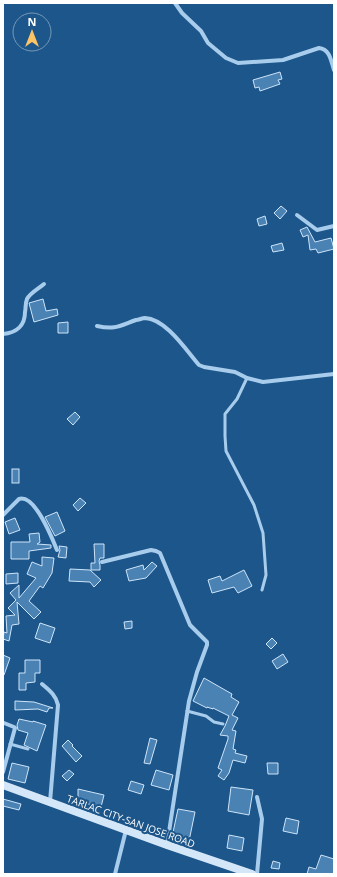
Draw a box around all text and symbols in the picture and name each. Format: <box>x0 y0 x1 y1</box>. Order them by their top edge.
north arrow <box>12 12 52 52</box>
text: N <box>28 14 36 29</box>
street label: TARLAC CITY-SAN JOSE ROAD <box>65 791 197 851</box>

